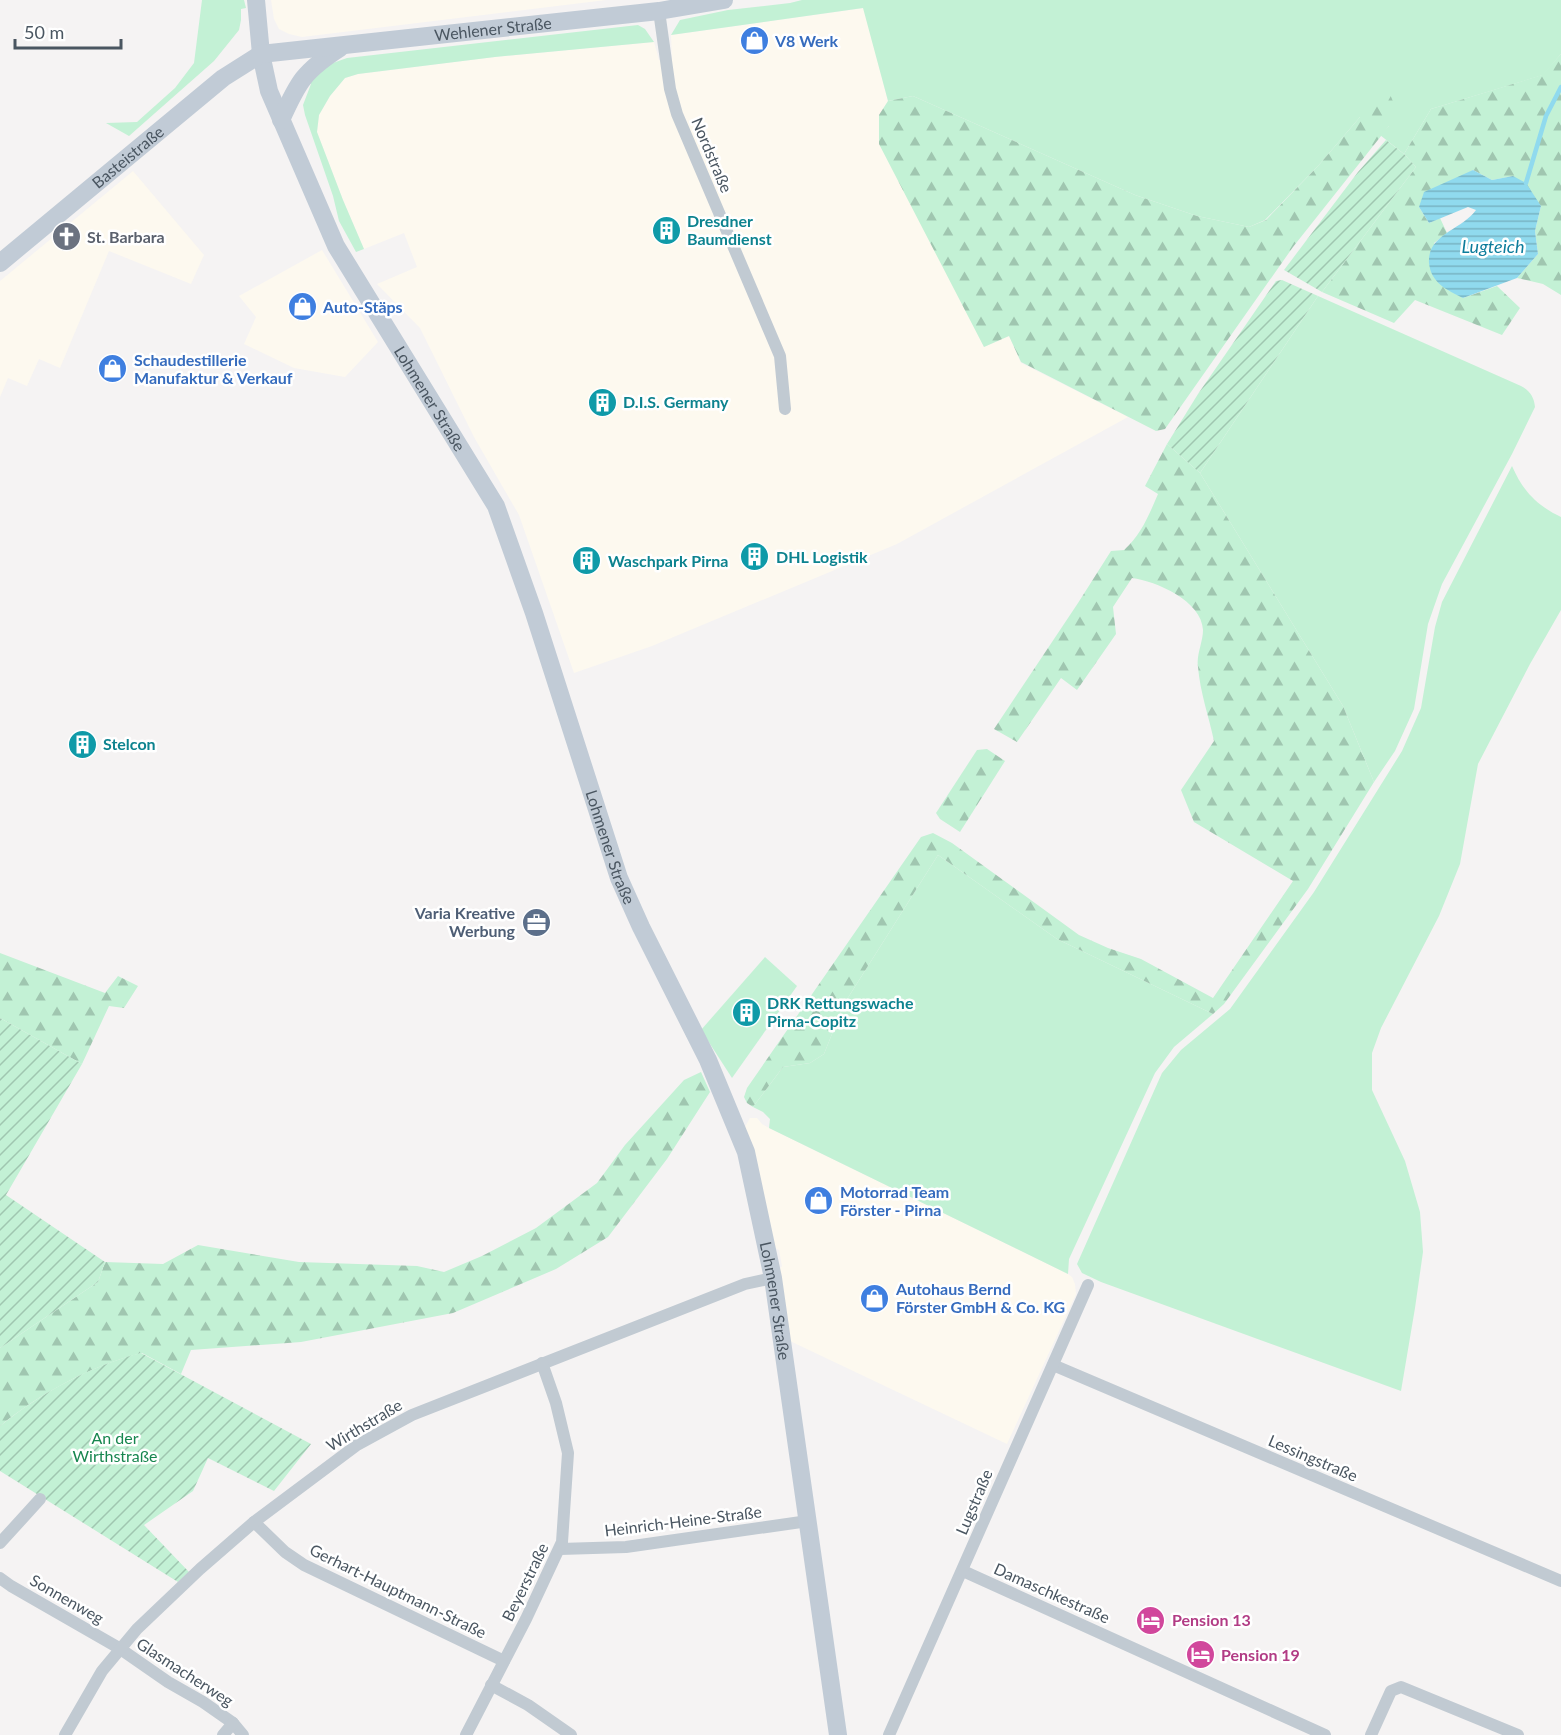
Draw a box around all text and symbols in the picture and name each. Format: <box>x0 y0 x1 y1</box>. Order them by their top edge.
scale bar <box>15 12 122 50</box>
street label: Wehlener Straße <box>433 13 552 44</box>
text: 50 m <box>24 21 64 43</box>
shop icon: V8 Werk <box>738 25 770 57</box>
place label: V8 Werk <box>774 31 839 50</box>
street label: Nordstraße <box>688 114 737 195</box>
street label: Basteistraße <box>88 121 167 192</box>
place label: Dresdner Baumdienst <box>687 211 772 248</box>
building icon: Dresdner Baumdienst <box>650 214 682 246</box>
church icon: St. Barbara <box>50 221 82 253</box>
place label: St. Barbara <box>87 227 165 246</box>
water label: Lugteich <box>1462 235 1525 257</box>
shop icon: Auto-Stäps <box>286 291 318 323</box>
place label: Auto-Stäps <box>322 297 403 316</box>
street label: Lohmener Straße <box>391 342 470 454</box>
place label: Schaudestillerie Manufaktur & Verkauf <box>134 350 293 387</box>
shop icon: Schaudestillerie Manufaktur & Verkauf <box>97 353 129 385</box>
building icon: D.I.S. Germany <box>586 386 618 418</box>
place label: D.I.S. Germany <box>623 392 729 411</box>
building icon: DHL Logistik <box>739 541 771 573</box>
building icon: Waschpark Pirna <box>571 545 603 577</box>
place label: DHL Logistik <box>776 547 868 566</box>
place label: Waschpark Pirna <box>608 551 728 570</box>
building icon: Stelcon <box>66 728 98 760</box>
place label: Stelcon <box>103 734 156 753</box>
street label: Lohmener Straße <box>582 787 640 907</box>
place label: Varia Kreative Werbung <box>414 903 516 940</box>
office icon: Varia Kreative Werbung <box>520 906 552 938</box>
place label: DRK Rettungswache Pirna-Copitz <box>767 993 914 1030</box>
building icon: DRK Rettungswache Pirna-Copitz <box>730 996 762 1028</box>
place label: Motorrad Team Förster - Pirna <box>840 1182 949 1219</box>
shop icon: Motorrad Team Förster - Pirna <box>803 1185 835 1217</box>
street label: Lohmener Straße <box>756 1240 795 1361</box>
place label: Autohaus Bernd Förster GmbH & Co. KG <box>895 1279 1065 1316</box>
shop icon: Autohaus Bernd Förster GmbH & Co. KG <box>859 1282 891 1314</box>
street label: Wirthstraße <box>322 1395 405 1455</box>
park label: An der Wirthstraße <box>73 1428 157 1465</box>
street label: Lessingstraße <box>1266 1430 1361 1485</box>
street label: Lugstraße <box>951 1466 996 1537</box>
street label: Heinrich-Heine-Straße <box>603 1501 763 1540</box>
street label: Gerhart-Hauptmann-Straße <box>307 1539 490 1642</box>
street label: Beyerstraße <box>497 1540 552 1624</box>
street label: Damaschkestraße <box>991 1559 1113 1627</box>
street label: Sonnenweg <box>27 1570 108 1627</box>
hotel icon: Pension 13 <box>1135 1604 1167 1636</box>
place label: Pension 13 <box>1172 1610 1251 1629</box>
street label: Glasmacherweg <box>133 1633 237 1710</box>
hotel icon: Pension 19 <box>1184 1639 1216 1671</box>
place label: Pension 19 <box>1221 1645 1300 1664</box>

